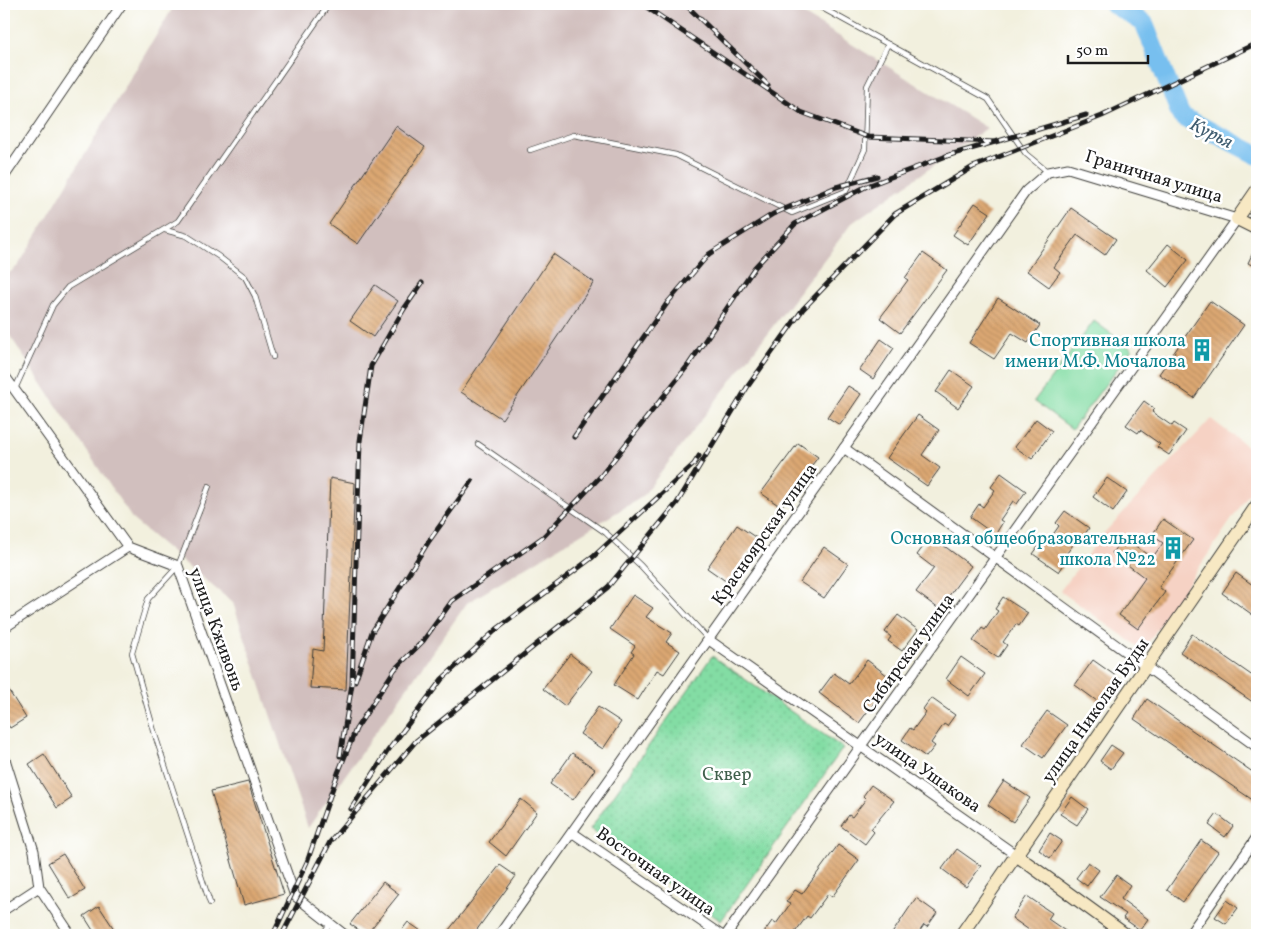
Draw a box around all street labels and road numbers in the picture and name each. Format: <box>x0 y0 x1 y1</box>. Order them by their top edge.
street label: Граничная улица <box>1082 145 1225 210</box>
street label: Красноярская улица <box>707 459 824 611</box>
street label: улица Кживонь <box>182 564 250 695</box>
street label: Сибирская улица <box>857 589 961 719</box>
street label: улица Николая Буды <box>1037 633 1156 789</box>
street label: улица Ушакова <box>869 727 986 819</box>
street label: Восточная улица <box>591 822 720 923</box>

